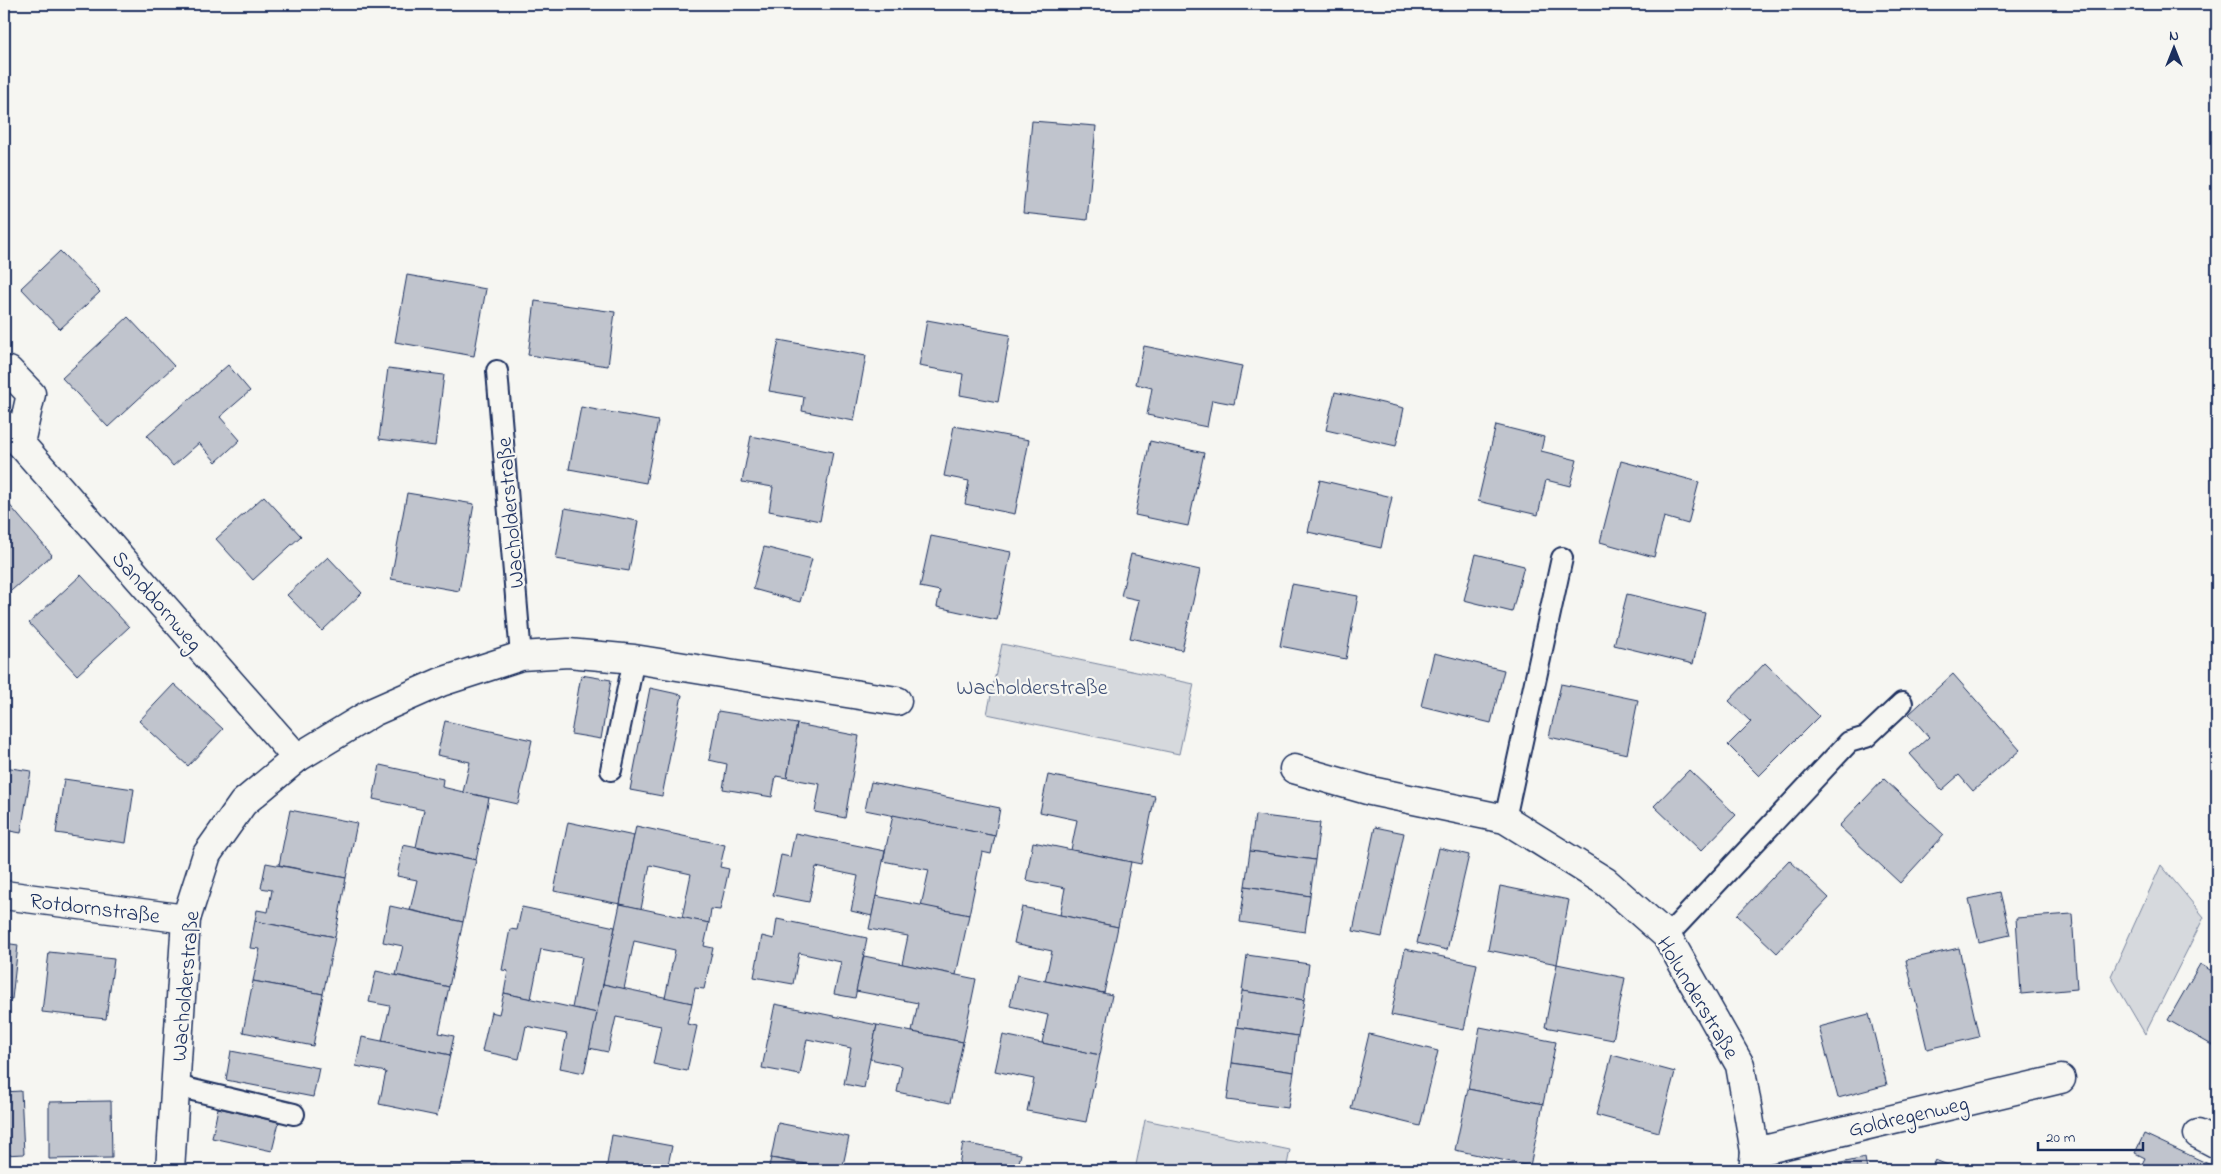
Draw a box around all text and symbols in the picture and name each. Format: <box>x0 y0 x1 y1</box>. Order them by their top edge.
north arrow <box>2148 22 2198 72</box>
text: N <box>2169 26 2179 47</box>
street label: Wacholderstraße <box>489 436 535 590</box>
street label: Sanddornweg <box>102 544 209 660</box>
park label: Wacholderstraße <box>956 673 1108 705</box>
street label: Rotdornstraße <box>28 886 162 934</box>
street label: Wacholderstraße <box>164 909 210 1063</box>
street label: Holunderstraße <box>1647 931 1746 1066</box>
street label: Goldregenweg <box>1846 1089 1972 1148</box>
scale bar <box>2038 1119 2144 1151</box>
text: 20 m <box>2046 1127 2076 1149</box>

